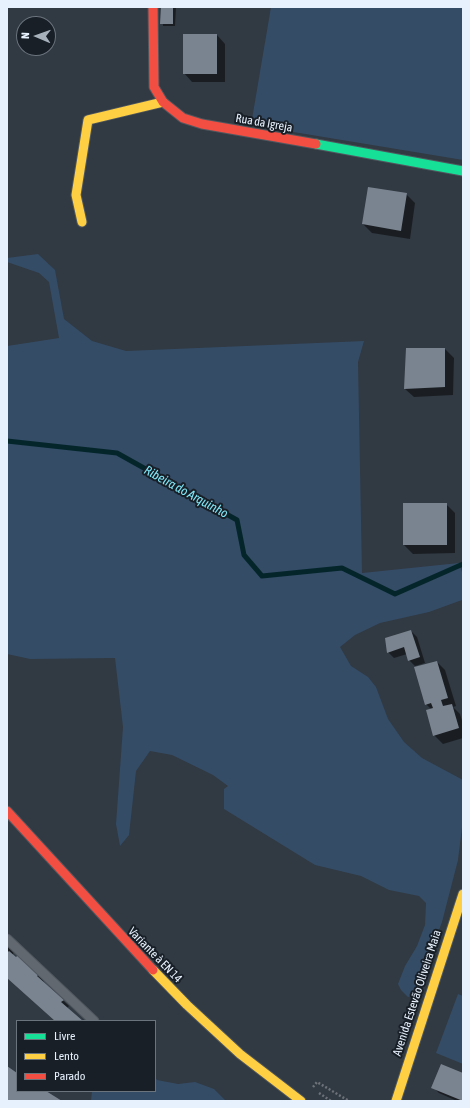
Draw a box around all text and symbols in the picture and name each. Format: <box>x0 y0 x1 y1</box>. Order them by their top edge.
north arrow <box>16 16 56 56</box>
text: N <box>19 32 31 39</box>
street label: Rua da Igreja <box>234 111 294 135</box>
water label: Ribeira do Arquinho <box>141 462 231 522</box>
street label: Variante à EN 14 <box>125 924 185 986</box>
street label: Avenida Estevão Oliveira Maia <box>390 928 444 1058</box>
legend <box>16 1020 156 1092</box>
text: Livre <box>54 1029 75 1043</box>
text: Lento <box>54 1049 79 1063</box>
text: Parado <box>54 1069 85 1083</box>

